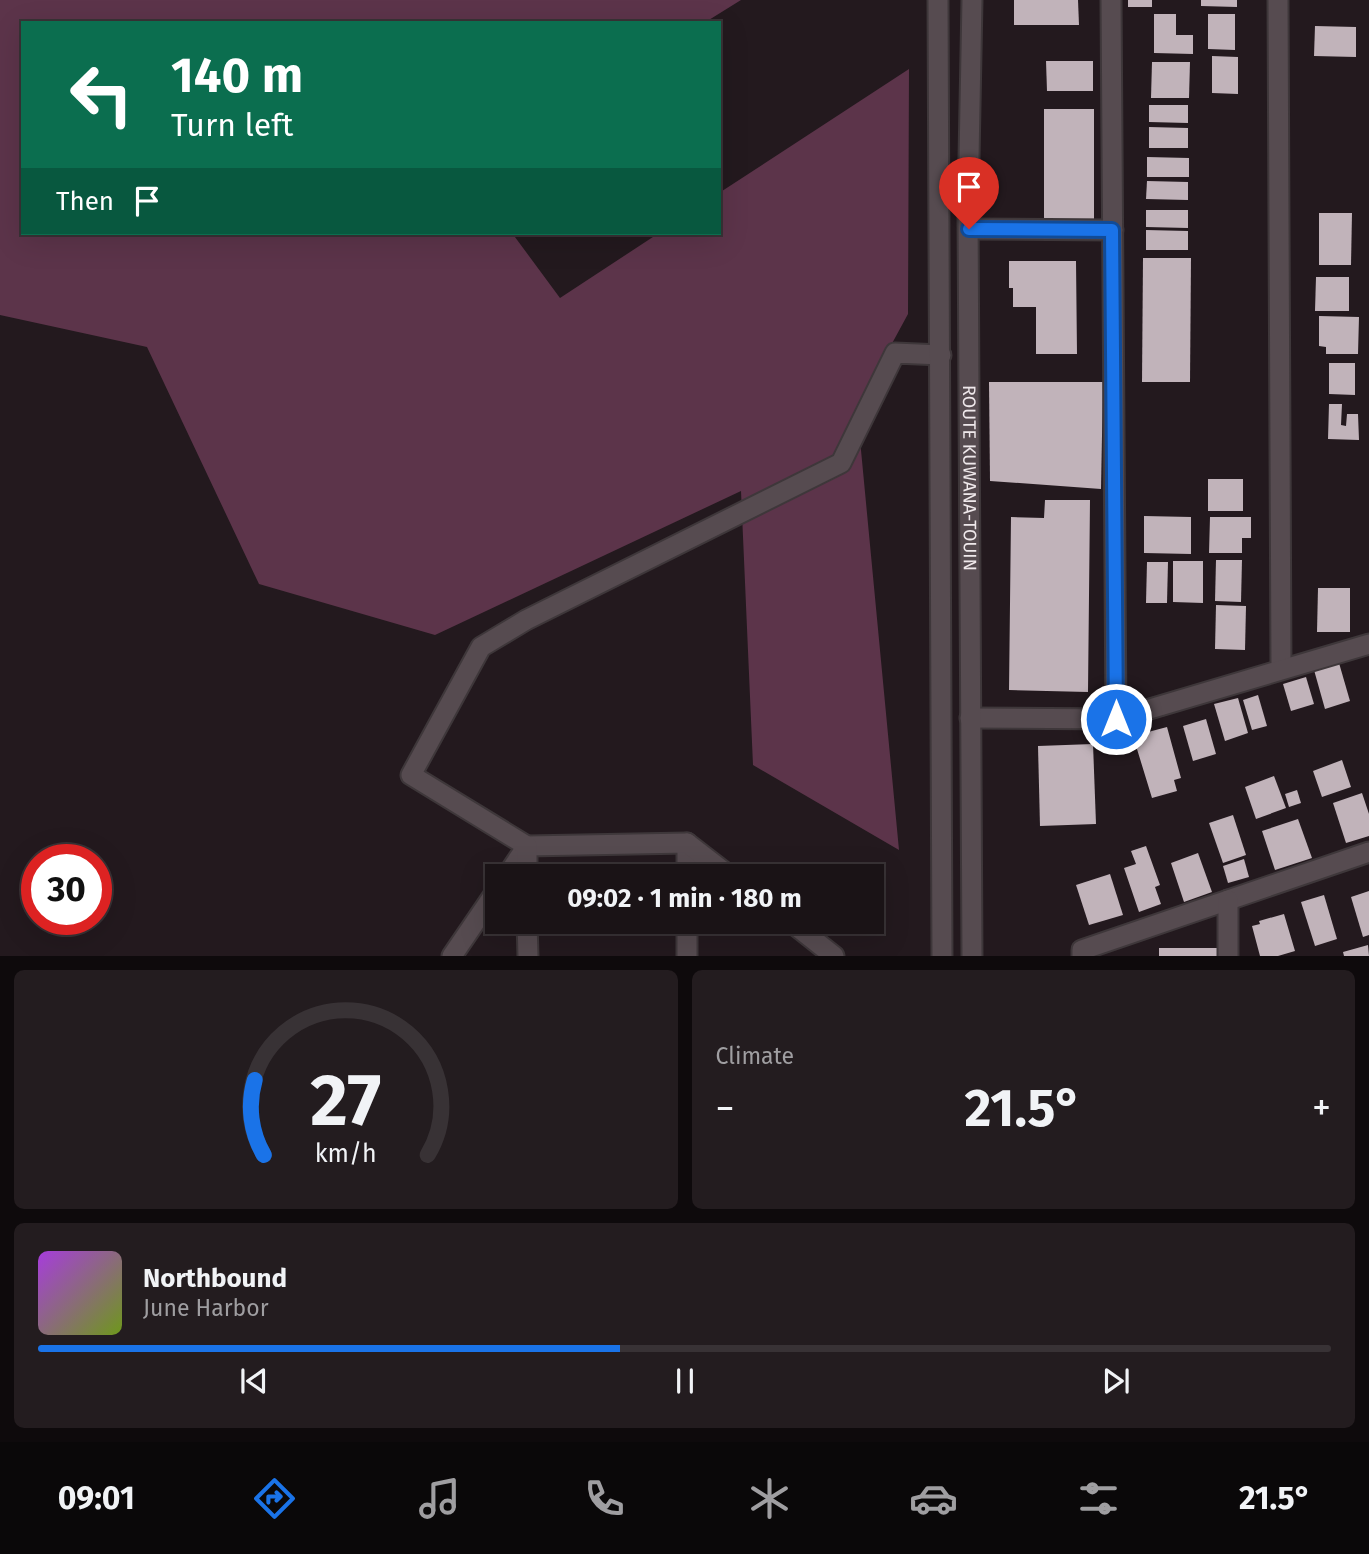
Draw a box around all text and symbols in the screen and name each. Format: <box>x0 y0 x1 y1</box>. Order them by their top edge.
text: 140 m <box>171 46 303 105</box>
icon: left <box>56 49 147 140</box>
text: Turn left <box>171 106 293 144</box>
pin <box>939 157 999 229</box>
icon: arrive <box>950 168 988 206</box>
icon: arrive <box>128 182 166 220</box>
text: Then <box>56 186 114 217</box>
street label: ROUTE KUWANA-TOUIN <box>958 385 981 571</box>
position arrow <box>1079 682 1153 756</box>
speed limit sign: 30 <box>21 844 112 935</box>
text: 09:02 · 1 min · 180 m <box>567 883 802 914</box>
text: Climate <box>716 1042 794 1070</box>
text: 27 <box>310 1058 381 1145</box>
text: 21.5° <box>965 1077 1082 1140</box>
text: − <box>716 1085 735 1131</box>
text: + <box>1312 1085 1331 1131</box>
text: km/h <box>315 1139 377 1169</box>
text: Northbound <box>143 1263 287 1294</box>
text: June Harbor <box>143 1294 269 1322</box>
icon: previous <box>235 1362 273 1400</box>
icon: pause <box>666 1362 704 1400</box>
icon: next <box>1097 1362 1135 1400</box>
icon: directions <box>250 1474 299 1523</box>
icon: music <box>415 1474 464 1523</box>
icon: phone <box>580 1474 629 1523</box>
icon: climate <box>745 1474 794 1523</box>
icon: car <box>909 1474 958 1523</box>
icon: filters <box>1074 1474 1123 1523</box>
text: 09:01 <box>58 1479 135 1517</box>
text: 21.5° <box>1239 1479 1311 1517</box>

